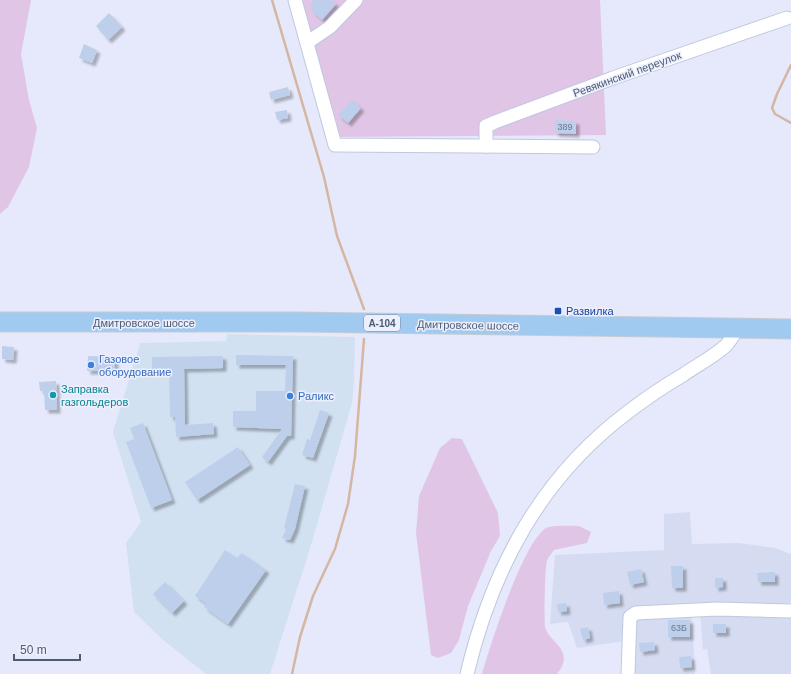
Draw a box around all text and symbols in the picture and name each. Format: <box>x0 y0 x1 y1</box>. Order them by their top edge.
street label: Ревякинский переулок <box>571 49 683 99</box>
house number: 389 <box>557 122 573 132</box>
place label: Развилка <box>566 305 614 317</box>
marker: Развилка <box>553 306 563 316</box>
road number: А-104 <box>364 315 400 331</box>
street label: Дмитровское шоссе <box>93 317 195 329</box>
street label: Дмитровское шоссе <box>417 318 519 332</box>
place label: Газовое оборудование <box>99 353 171 378</box>
marker: Газовое оборудование <box>86 360 96 370</box>
place label: Заправка газгольдеров <box>61 383 128 408</box>
marker: Заправка газгольдеров <box>48 390 58 400</box>
place label: Раликс <box>298 390 335 402</box>
marker: Раликс <box>285 391 295 401</box>
house number: 63Б <box>671 623 687 633</box>
scale bar <box>14 636 80 662</box>
text: 50 m <box>20 643 47 657</box>

